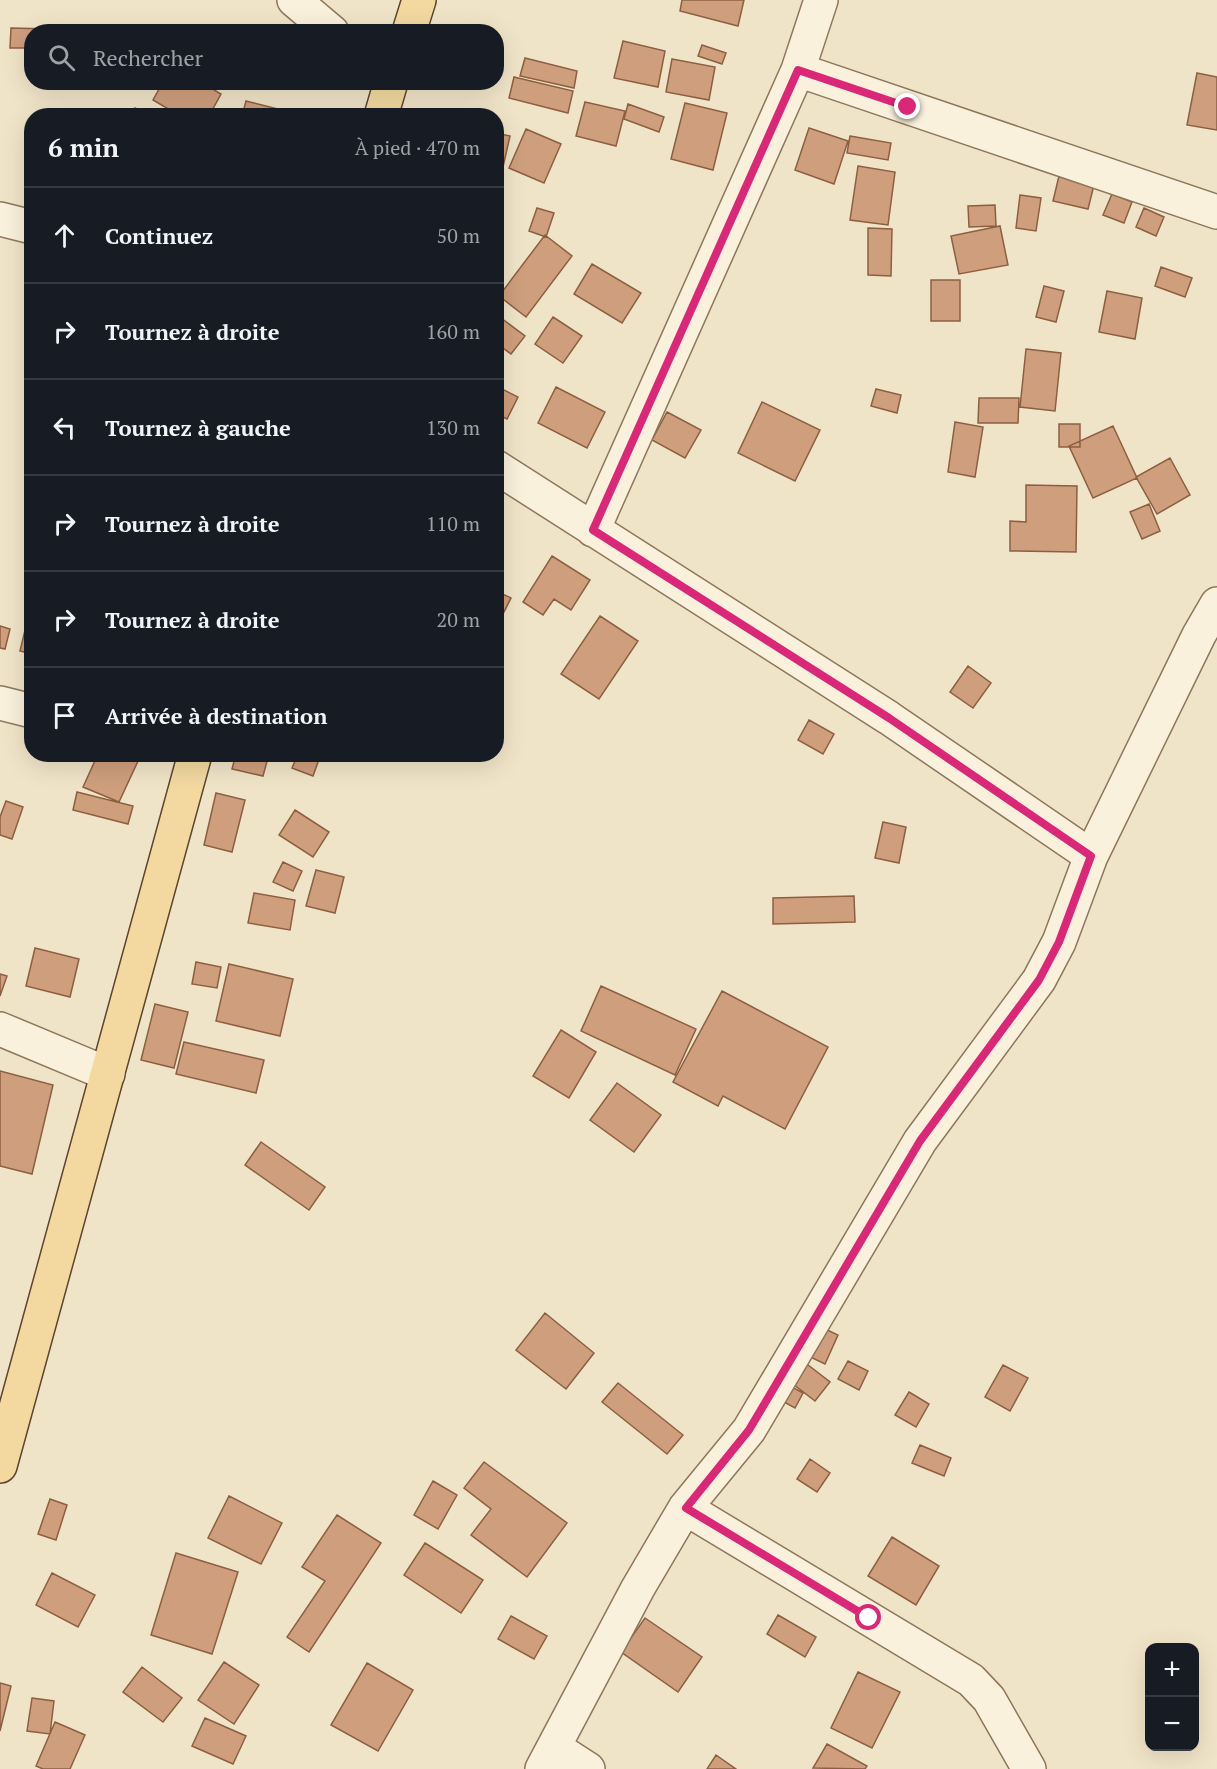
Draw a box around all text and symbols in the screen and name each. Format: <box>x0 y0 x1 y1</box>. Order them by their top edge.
search box <box>24 24 504 90</box>
icon: search <box>45 41 78 74</box>
text: Rechercher <box>93 43 203 72</box>
route end <box>894 93 920 119</box>
text: 6 min <box>48 130 119 164</box>
text: À pied · 470 m <box>355 134 480 161</box>
icon: ahead <box>48 219 81 252</box>
text: Continuez <box>105 221 213 250</box>
text: 50 m <box>437 222 480 249</box>
icon: right <box>48 315 81 348</box>
text: Tournez à droite <box>105 317 280 346</box>
text: 160 m <box>426 318 480 345</box>
icon: left <box>48 411 81 444</box>
text: Tournez à gauche <box>105 413 291 442</box>
text: 130 m <box>426 414 480 441</box>
icon: right <box>48 507 81 540</box>
text: Tournez à droite <box>105 509 280 538</box>
text: 110 m <box>426 510 480 537</box>
icon: right <box>48 603 81 636</box>
text: Tournez à droite <box>105 605 280 634</box>
text: 20 m <box>437 606 480 633</box>
icon: arrive <box>48 699 81 732</box>
text: Arrivée à destination <box>105 701 327 730</box>
route start <box>855 1604 881 1630</box>
map controls <box>1145 1643 1199 1751</box>
button: + <box>1145 1643 1199 1697</box>
button: − <box>1145 1697 1199 1751</box>

